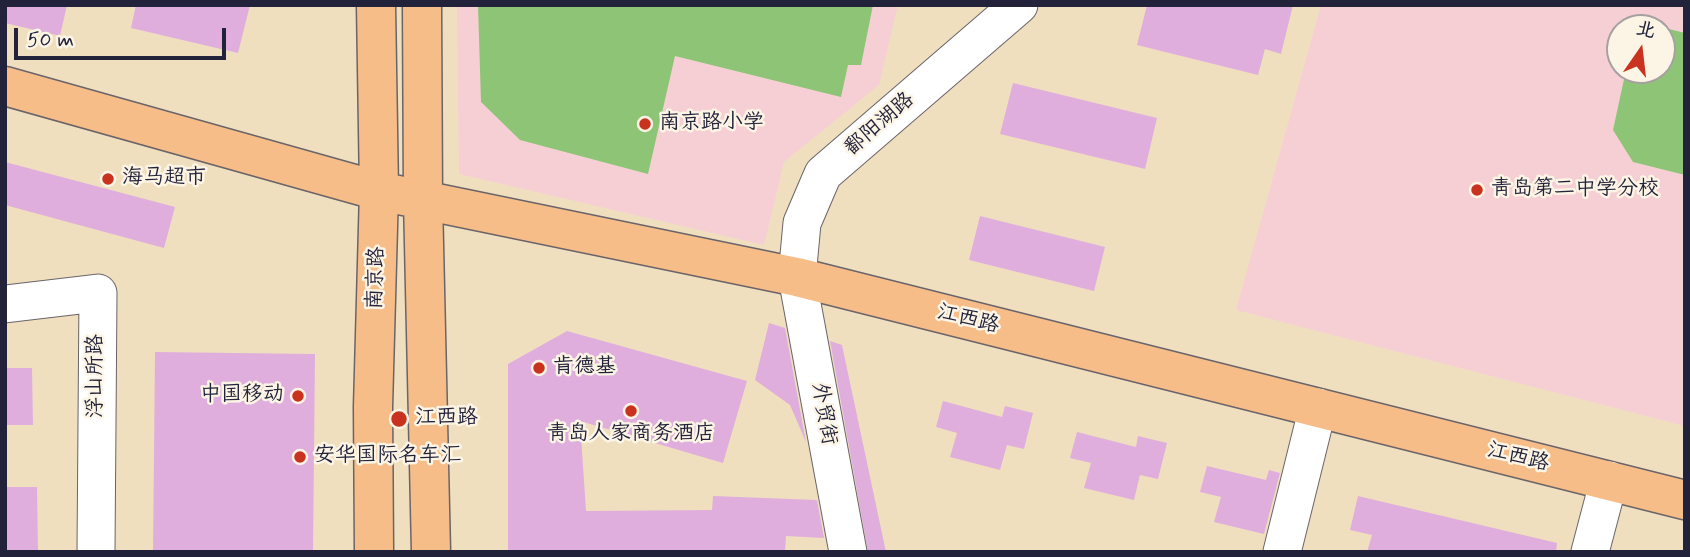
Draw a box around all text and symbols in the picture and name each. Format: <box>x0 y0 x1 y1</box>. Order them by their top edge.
scale bar <box>18 14 229 58</box>
north arrow <box>1606 14 1676 84</box>
text: 北 <box>1633 16 1658 45</box>
text: 50 m <box>27 26 74 54</box>
street label: 鄱阳湖路 <box>840 88 920 162</box>
place label: 南京路小学 <box>659 111 764 137</box>
marker: 南京路小学 <box>637 116 653 132</box>
place label: 海马超市 <box>122 166 206 192</box>
marker: 海马超市 <box>100 171 116 187</box>
place label: 青岛第二中学分校 <box>1491 177 1659 203</box>
marker: 青岛第二中学分校 <box>1469 182 1485 198</box>
street label: 南京路 <box>363 246 391 310</box>
street label: 江西路 <box>934 300 1002 340</box>
street label: 浮山所路 <box>84 334 110 418</box>
place label: 肯德基 <box>553 355 616 381</box>
marker: 肯德基 <box>531 360 547 376</box>
street label: 外贸街 <box>805 381 841 447</box>
place label: 中国移动 <box>200 383 284 409</box>
marker: 中国移动 <box>290 388 306 404</box>
marker: 青岛人家商务酒店 <box>623 403 639 419</box>
place label: 江西路 <box>415 406 478 432</box>
marker: 江西路 <box>389 409 409 429</box>
place label: 青岛人家商务酒店 <box>547 422 715 448</box>
street label: 江西路 <box>1484 438 1552 478</box>
place label: 安华国际名车汇 <box>314 444 461 470</box>
marker: 安华国际名车汇 <box>292 449 308 465</box>

